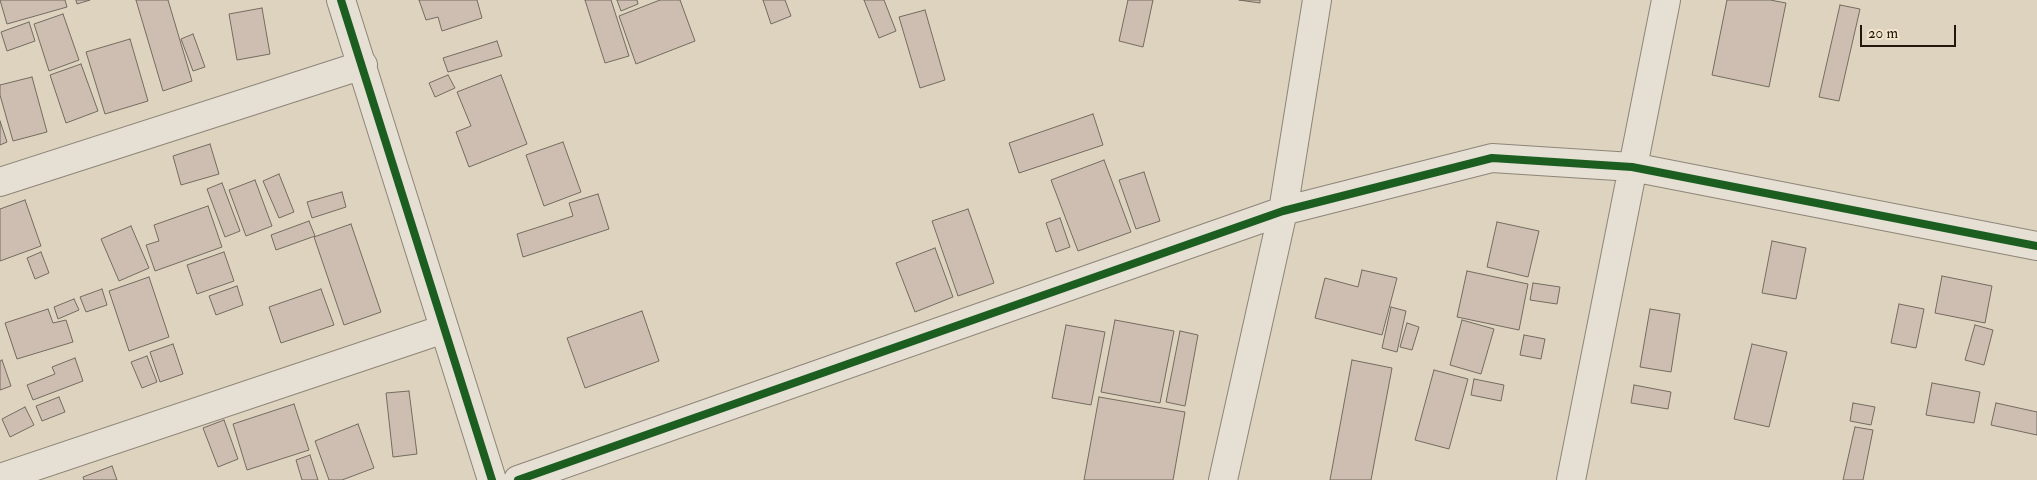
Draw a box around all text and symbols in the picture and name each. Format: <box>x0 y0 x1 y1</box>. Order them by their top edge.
scale bar <box>1862 15 1958 47</box>
text: 20 m <box>1868 24 1898 43</box>

